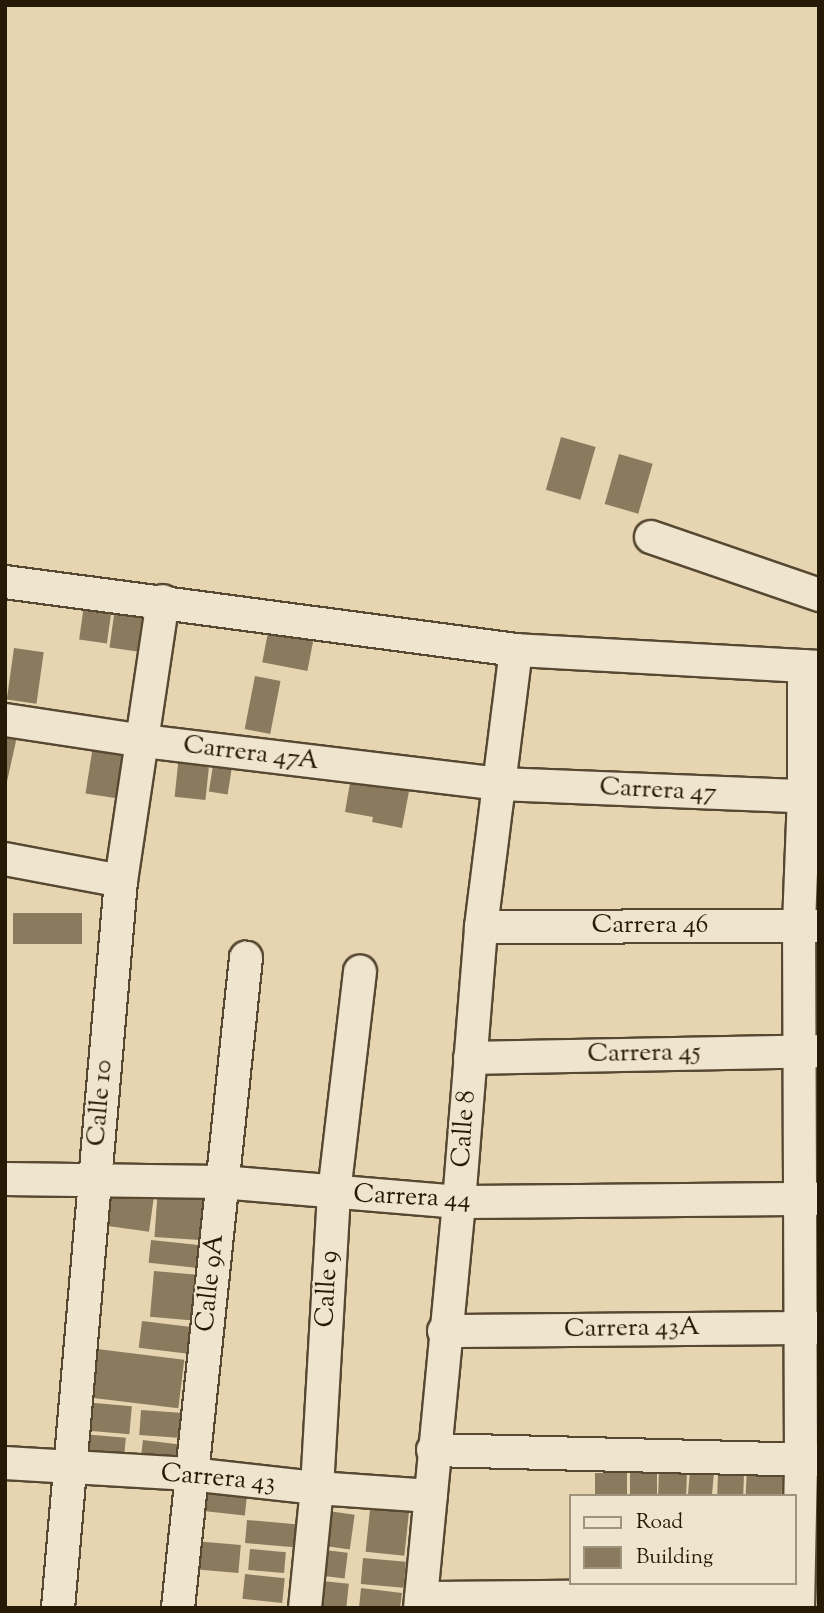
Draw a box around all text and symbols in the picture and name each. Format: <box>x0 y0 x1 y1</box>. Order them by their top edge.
street label: Carrera 47A <box>181 730 321 778</box>
street label: Carrera 47 <box>599 772 717 810</box>
street label: Carrera 46 <box>592 910 708 942</box>
street label: Carrera 45 <box>587 1037 701 1071</box>
street label: Calle 10 <box>82 1058 120 1148</box>
street label: Calle 8 <box>447 1089 483 1169</box>
street label: Carrera 44 <box>353 1179 471 1217</box>
street label: Calle 9A <box>190 1233 232 1333</box>
street label: Calle 9 <box>310 1250 346 1328</box>
street label: Carrera 43A <box>564 1312 700 1346</box>
street label: Carrera 43 <box>160 1458 276 1500</box>
legend <box>568 1494 796 1585</box>
text: Road <box>636 1508 683 1538</box>
text: Building <box>636 1543 713 1573</box>

